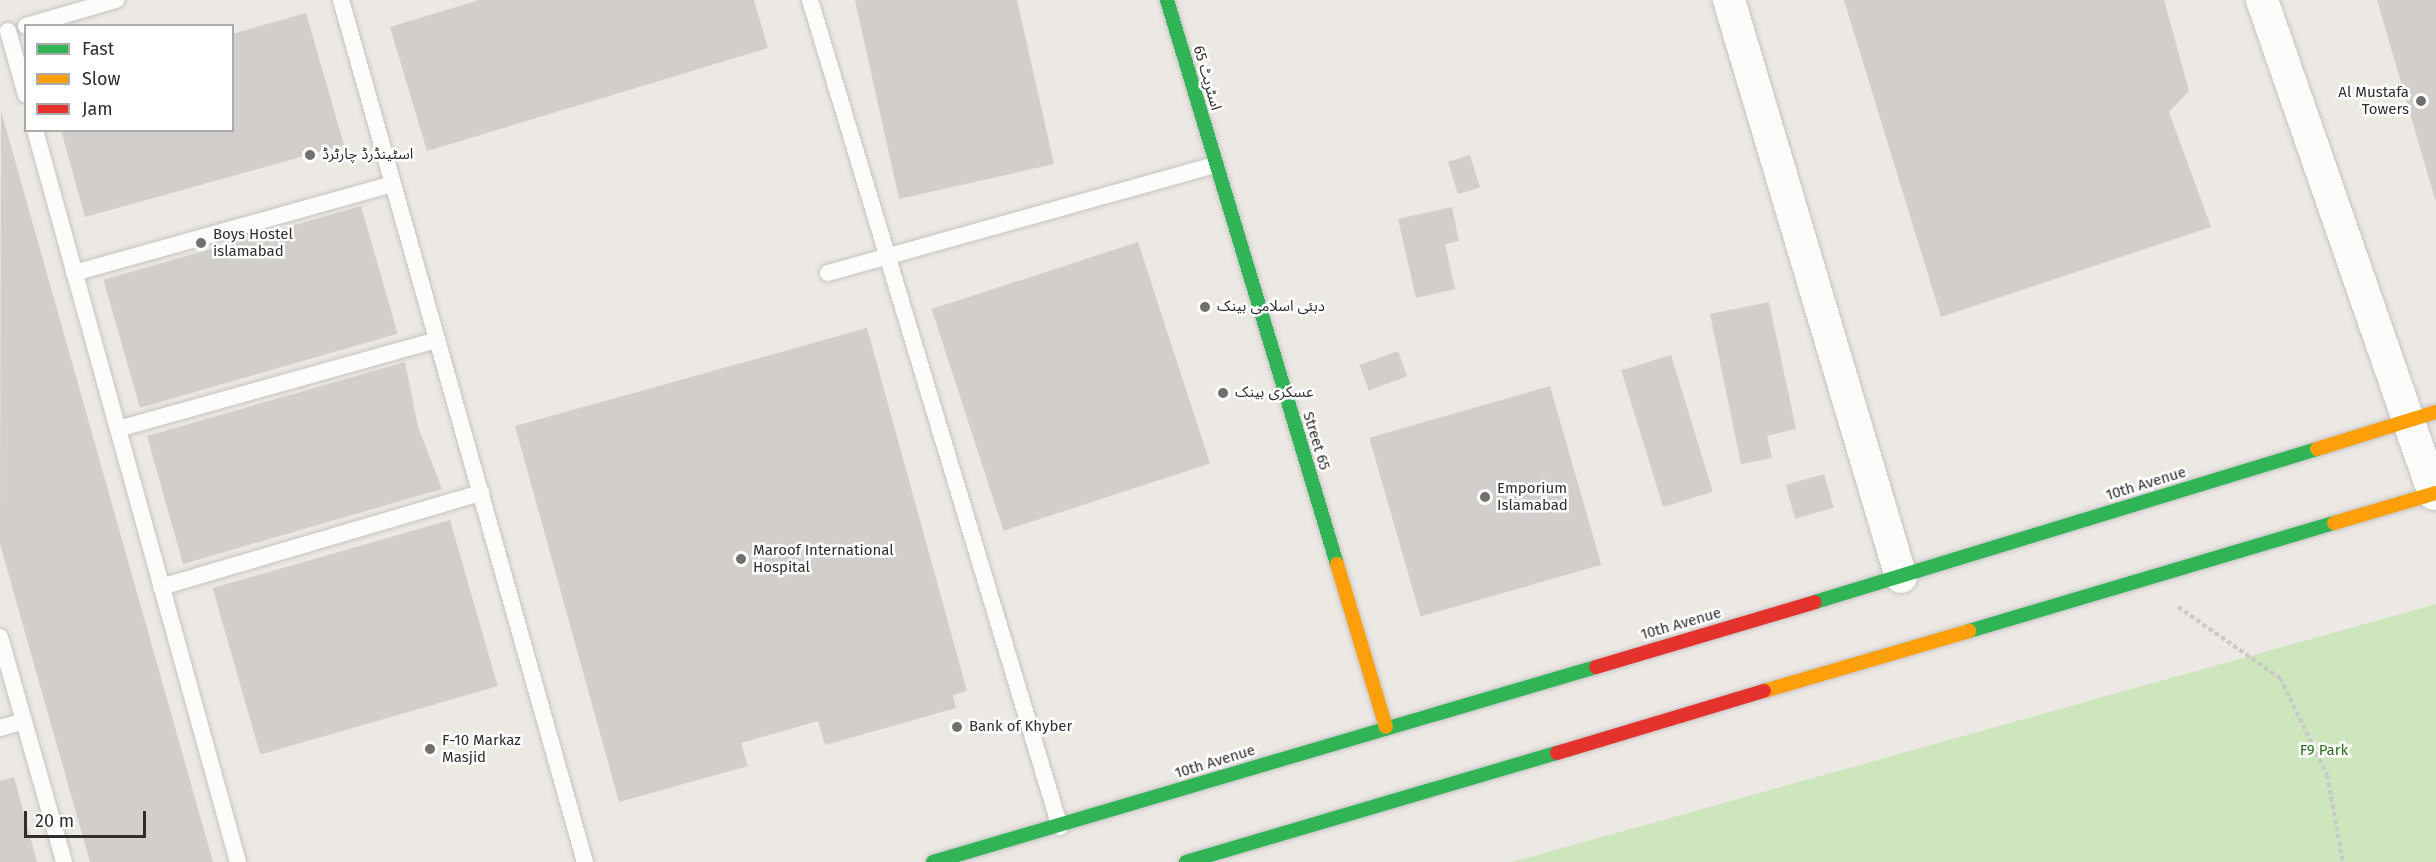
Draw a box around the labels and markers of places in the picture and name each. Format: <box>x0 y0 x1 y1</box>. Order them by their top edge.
place label: Al Mustafa Towers <box>2338 83 2409 118</box>
marker: Al Mustafa Towers <box>2414 94 2428 108</box>
place label: اسٹینڈرڈ چارٹرڈ <box>322 146 413 164</box>
marker: اسٹینڈرڈ چارٹرڈ <box>303 148 317 162</box>
place label: Boys Hostel islamabad <box>213 225 293 260</box>
marker: Boys Hostel islamabad <box>194 236 208 250</box>
place label: دبئی اسلامی بینک <box>1217 298 1325 316</box>
marker: دبئی اسلامی بینک <box>1198 300 1212 314</box>
place label: عسکری بینک <box>1235 384 1314 402</box>
marker: عسکری بینک <box>1216 386 1230 400</box>
place label: Emporium Islamabad <box>1497 479 1568 514</box>
marker: Emporium Islamabad <box>1478 490 1492 504</box>
place label: Maroof International Hospital <box>753 541 894 576</box>
marker: Maroof International Hospital <box>734 552 748 566</box>
place label: Bank of Khyber <box>969 718 1072 736</box>
marker: Bank of Khyber <box>950 720 964 734</box>
place label: F-10 Markaz Masjid <box>442 731 521 766</box>
marker: F-10 Markaz Masjid <box>423 742 437 756</box>

